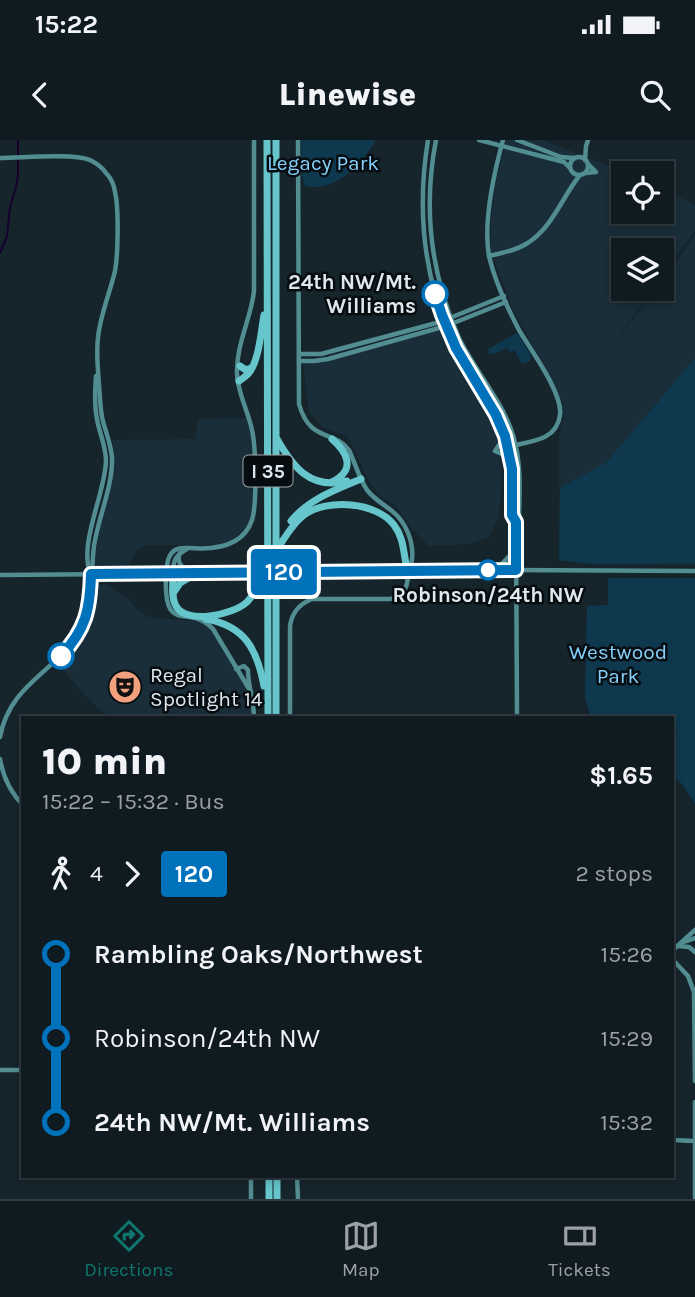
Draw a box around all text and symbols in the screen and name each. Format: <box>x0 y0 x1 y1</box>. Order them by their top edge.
text: 15:22 <box>35 9 98 40</box>
icon: back <box>21 76 59 114</box>
text: Linewise <box>279 76 416 113</box>
icon: search <box>636 76 674 114</box>
park label: Legacy Park <box>267 151 379 175</box>
map controls <box>611 161 674 301</box>
button: locate <box>611 161 674 224</box>
button: layers <box>611 238 674 301</box>
place label: 24th NW/Mt. Williams <box>288 270 416 318</box>
marker: 24th NW/Mt. Williams <box>422 281 448 307</box>
road number: I 35 <box>244 456 292 486</box>
line badge: 120 <box>244 549 324 595</box>
text: 120 <box>265 558 303 586</box>
marker: Robinson/24th NW <box>478 560 498 580</box>
place label: Robinson/24th NW <box>392 583 584 607</box>
park label: Westwood Park <box>569 640 667 688</box>
unlabelled marker <box>48 643 74 669</box>
place label: Regal Spotlight 14 <box>150 663 263 711</box>
theatre icon: Regal Spotlight 14 <box>106 668 144 706</box>
text: 10 min <box>42 739 167 784</box>
text: $1.65 <box>589 760 653 791</box>
text: 15:22 – 15:32 · Bus <box>42 788 224 815</box>
icon: walk <box>42 855 80 893</box>
icon: forward <box>113 855 151 893</box>
text: 4 <box>90 860 103 887</box>
text: 120 <box>175 860 213 888</box>
text: 2 stops <box>575 860 653 887</box>
text: Rambling Oaks/Northwest <box>94 939 423 970</box>
text: 15:26 <box>601 941 653 968</box>
text: Robinson/24th NW <box>94 1023 320 1054</box>
text: 15:29 <box>600 1025 653 1052</box>
text: 24th NW/Mt. Williams <box>94 1107 370 1138</box>
text: 15:32 <box>600 1109 653 1136</box>
tab: Directions <box>84 1217 173 1281</box>
tab: Map <box>342 1217 380 1281</box>
tab: Tickets <box>548 1217 611 1281</box>

